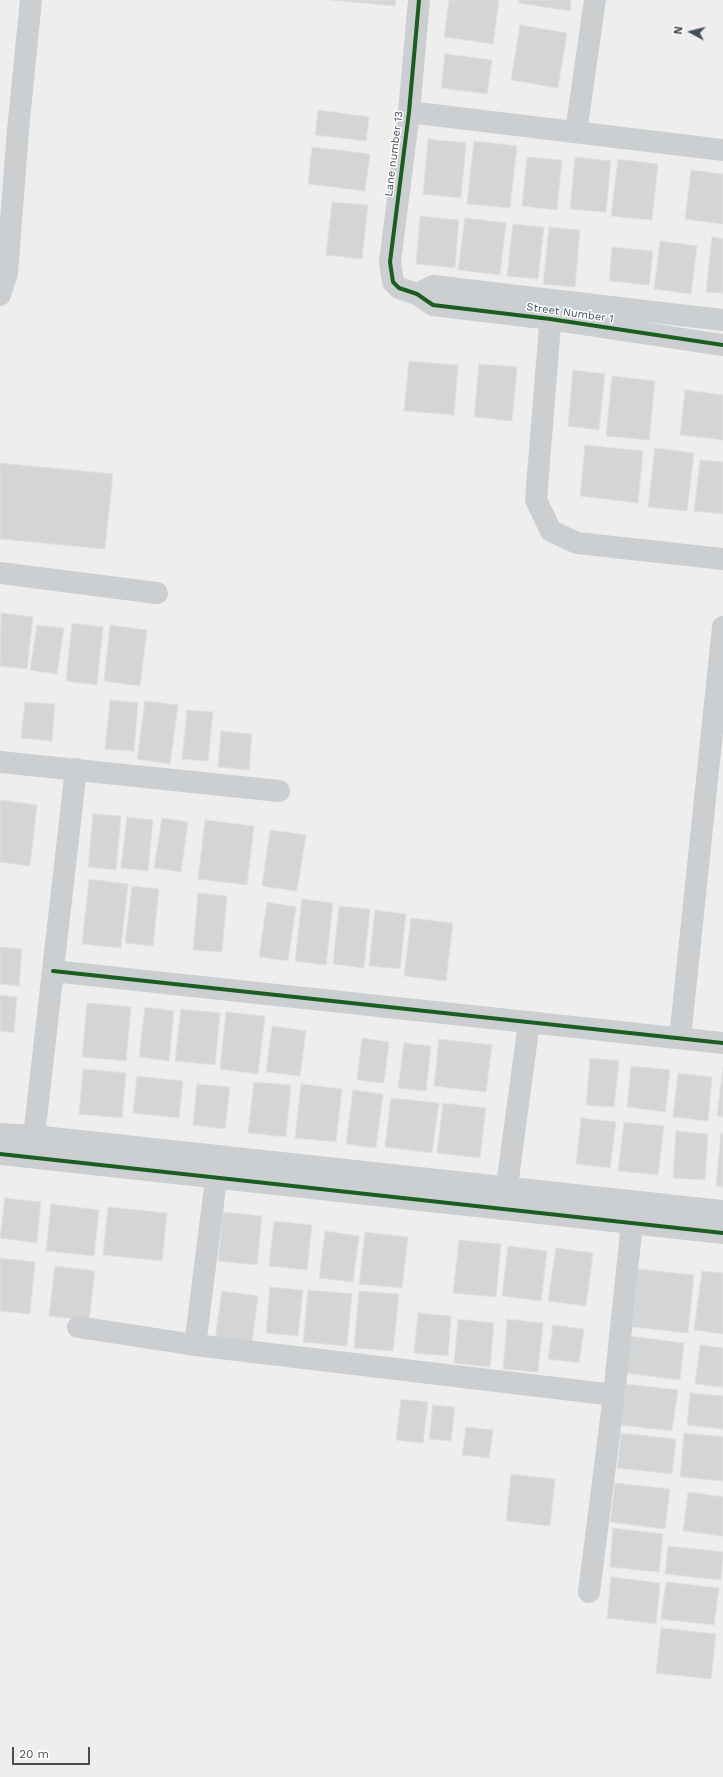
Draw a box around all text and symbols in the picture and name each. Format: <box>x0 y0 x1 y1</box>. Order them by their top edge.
north arrow <box>671 12 711 52</box>
text: N <box>672 26 686 35</box>
street label: Lane number 13 <box>382 111 406 197</box>
street label: Street Number 1 <box>526 300 614 326</box>
scale bar <box>14 1739 92 1765</box>
text: 20 m <box>19 1747 49 1761</box>

